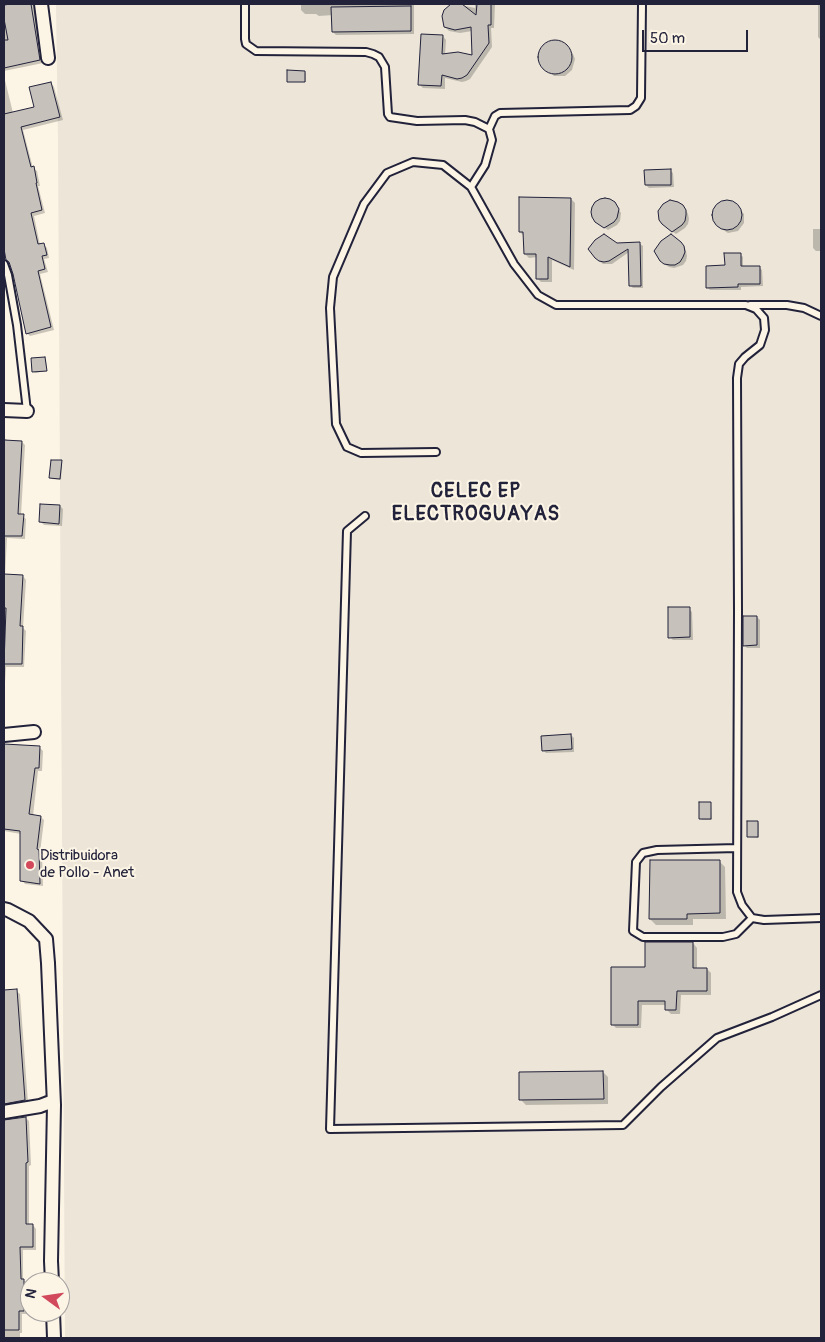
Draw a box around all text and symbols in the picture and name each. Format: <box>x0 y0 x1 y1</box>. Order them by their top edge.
scale bar <box>645 20 751 52</box>
text: 50 m <box>650 29 685 48</box>
district label: CELEC EP ELECTROGUAYAS <box>390 480 562 527</box>
place label: Distribuidora de Pollo - Anet <box>40 847 134 882</box>
marker: Distribuidora de Pollo - Anet <box>24 859 36 871</box>
north arrow <box>20 1272 70 1322</box>
text: N <box>22 1287 40 1300</box>

